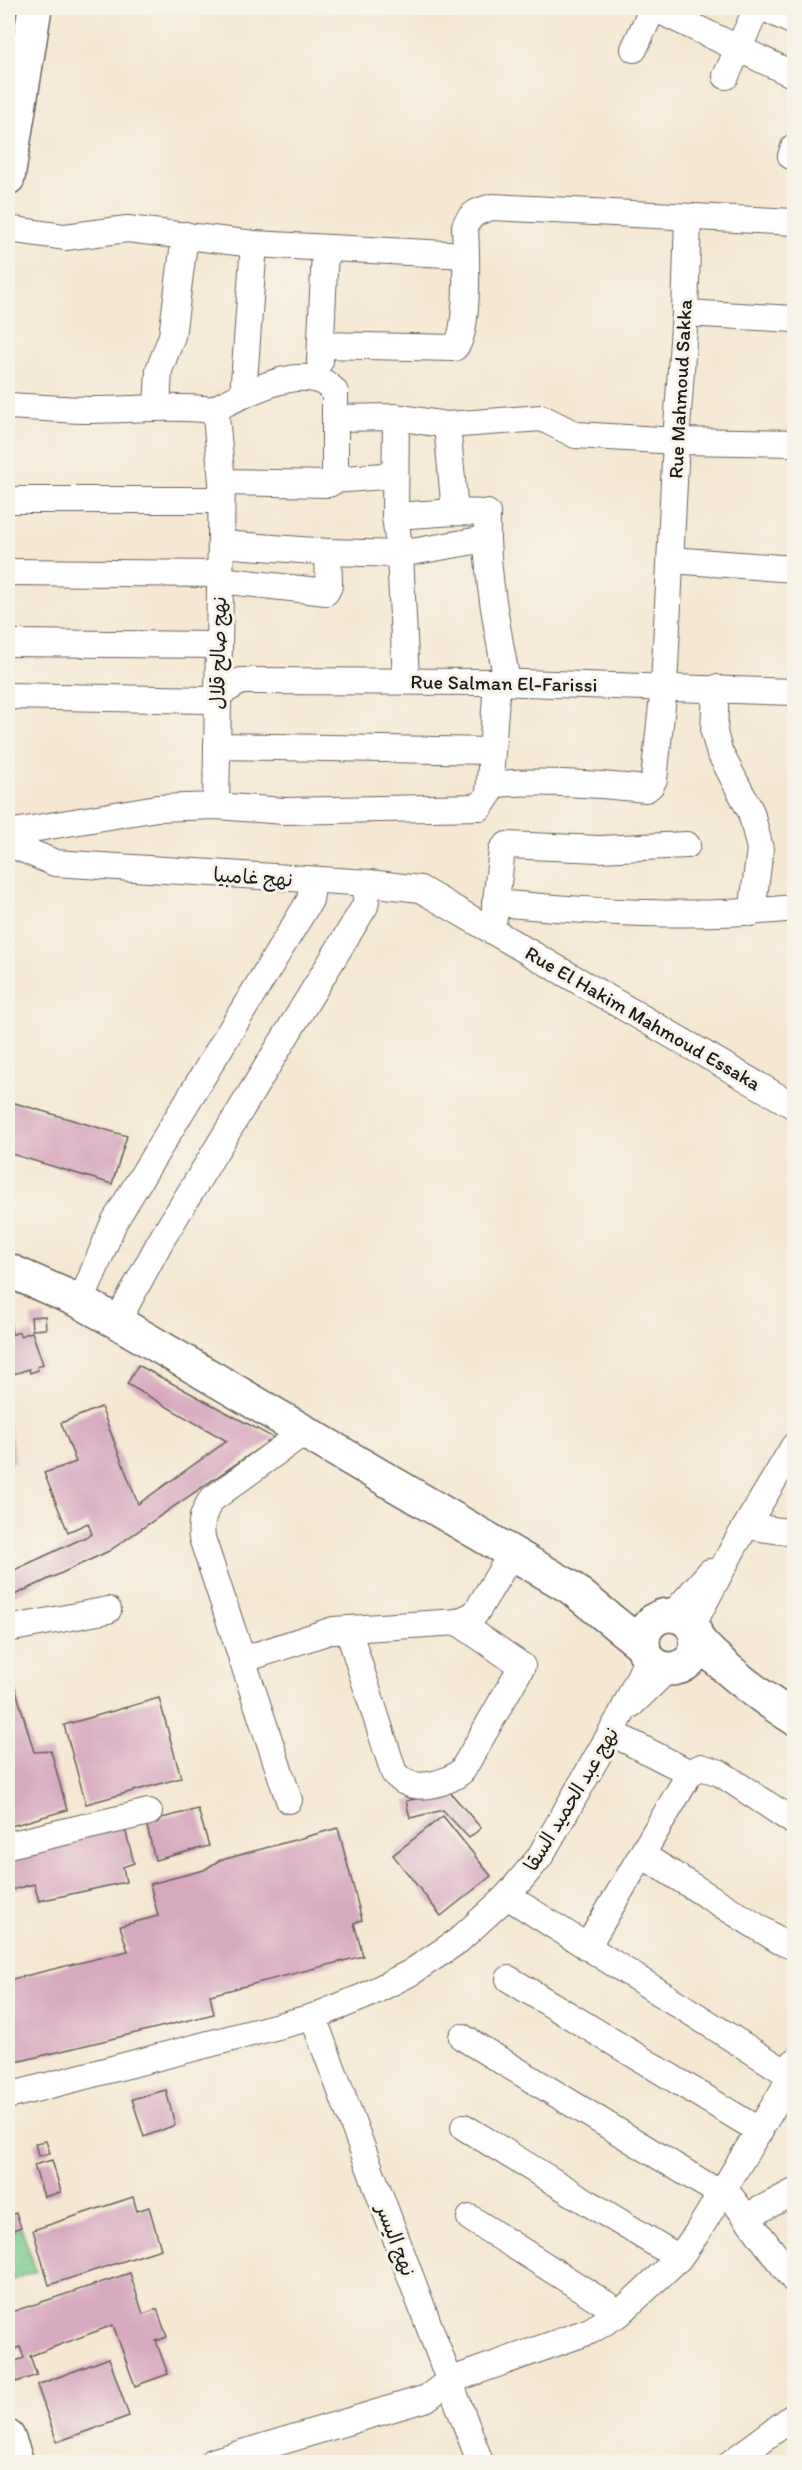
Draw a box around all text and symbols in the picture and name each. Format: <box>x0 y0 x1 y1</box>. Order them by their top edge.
street label: Rue Mahmoud Sakka <box>663 298 697 479</box>
street label: نهج صالح قلال <box>205 596 233 710</box>
street label: Rue Salman El-Farissi <box>410 669 598 697</box>
street label: نهج غامبيا <box>212 862 294 894</box>
street label: Rue El Hakim Mahmoud Essaka <box>521 941 766 1096</box>
street label: نهج عبد الحميد السقا <box>519 1723 625 1876</box>
street label: نهج اليسر <box>369 2199 421 2280</box>

